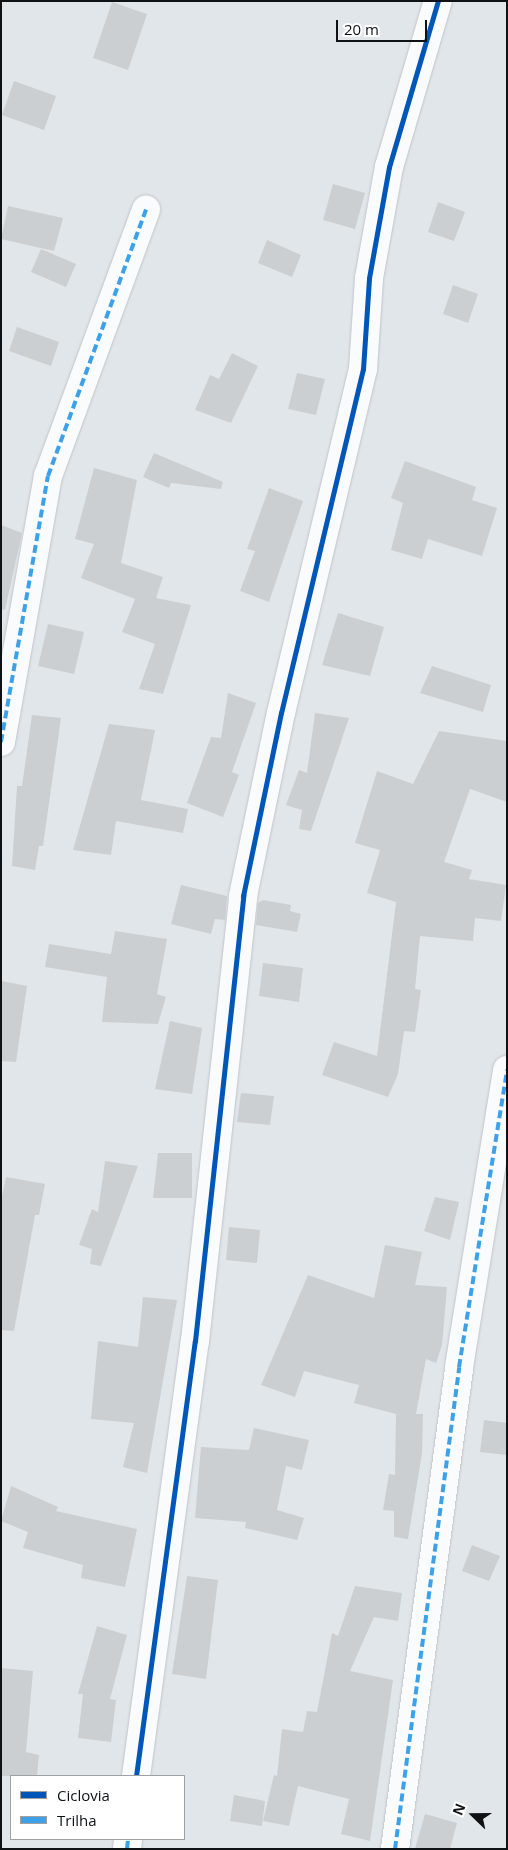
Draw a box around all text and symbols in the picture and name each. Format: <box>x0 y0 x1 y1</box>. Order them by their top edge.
scale bar <box>338 10 429 42</box>
text: 20 m <box>344 19 379 39</box>
legend <box>10 1775 185 1840</box>
text: Ciclovia <box>57 1785 110 1805</box>
north arrow <box>448 1790 498 1840</box>
text: N <box>448 1800 470 1818</box>
text: Trilha <box>57 1810 97 1830</box>

